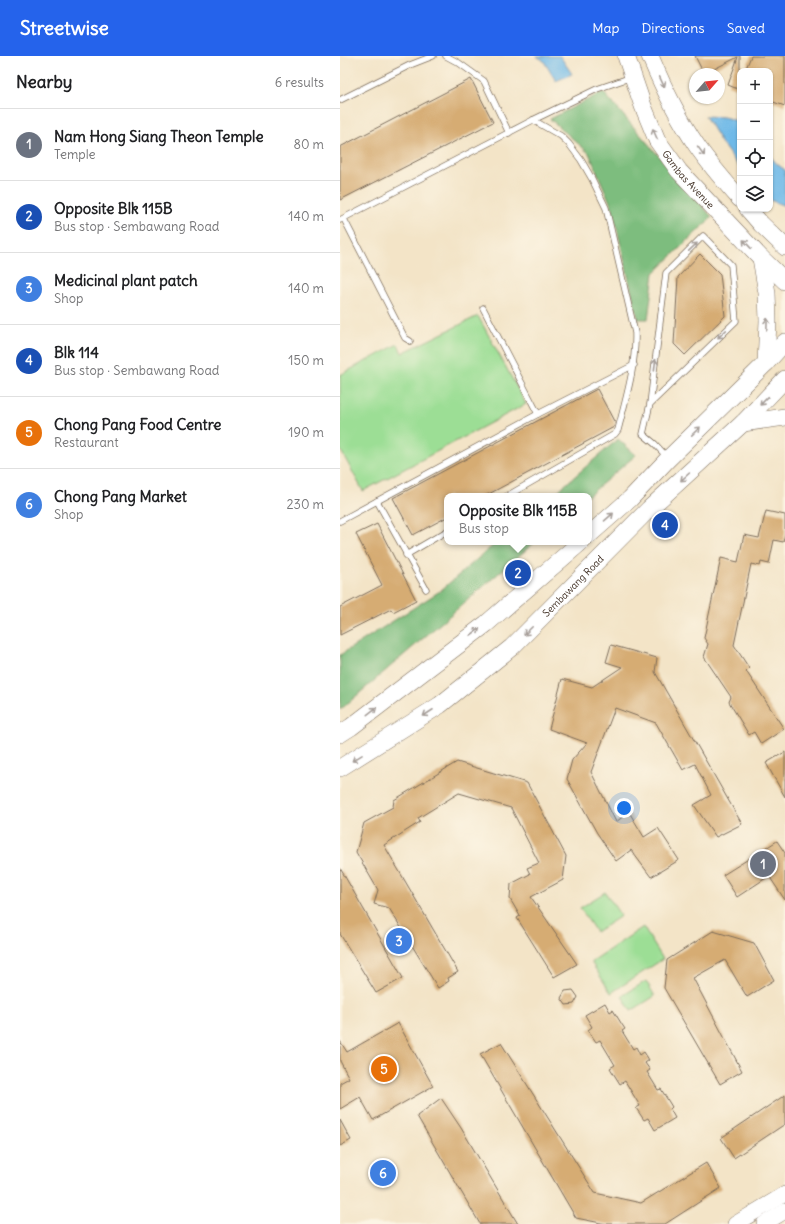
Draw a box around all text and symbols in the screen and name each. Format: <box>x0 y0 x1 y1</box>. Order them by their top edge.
text: Streetwise <box>20 16 109 40</box>
text: Map <box>592 19 619 37</box>
text: Directions <box>641 19 705 37</box>
text: Saved <box>727 19 765 37</box>
north arrow <box>689 68 725 104</box>
map controls <box>737 68 773 212</box>
button: + <box>737 68 773 104</box>
text: Nearby <box>16 71 72 93</box>
text: 6 results <box>275 74 324 91</box>
one-way arrow <box>659 76 666 88</box>
button: − <box>737 104 773 140</box>
text: Nam Hong Siang Theon Temple <box>54 127 264 146</box>
one-way arrow <box>651 128 658 140</box>
text: 1 <box>26 136 32 153</box>
text: 80 m <box>293 136 324 153</box>
button: locate <box>737 140 773 176</box>
one-way arrow <box>696 145 705 156</box>
text: Temple <box>54 146 96 163</box>
street label: Gambas Avenue <box>660 147 717 211</box>
button: layers <box>737 176 773 212</box>
text: Opposite Blk 115B <box>54 199 173 218</box>
text: 2 <box>25 208 33 225</box>
text: 140 m <box>288 208 324 225</box>
text: Bus stop · Sembawang Road <box>54 218 219 235</box>
one-way arrow <box>743 239 752 249</box>
one-way arrow <box>688 242 698 252</box>
text: Medicinal plant patch <box>54 271 198 290</box>
text: 3 <box>25 280 33 297</box>
text: 140 m <box>288 280 324 297</box>
text: Shop <box>54 290 83 307</box>
one-way arrow <box>764 318 771 331</box>
one-way arrow <box>717 330 727 339</box>
text: Blk 114 <box>54 343 99 362</box>
text: 4 <box>25 352 33 369</box>
text: 150 m <box>288 352 324 369</box>
one-way arrow <box>651 359 658 372</box>
text: Bus stop · Sembawang Road <box>54 362 219 379</box>
one-way arrow <box>759 396 769 406</box>
text: Chong Pang Food Centre <box>54 415 221 434</box>
text: 5 <box>25 424 33 441</box>
text: 190 m <box>288 424 324 441</box>
one-way arrow <box>691 426 701 436</box>
text: Restaurant <box>54 434 119 451</box>
one-way arrow <box>680 472 690 481</box>
text: Chong Pang Market <box>54 487 187 506</box>
popup <box>444 493 592 545</box>
text: 6 <box>25 496 33 513</box>
text: 230 m <box>286 496 324 513</box>
text: Opposite Blk 115B <box>459 501 577 520</box>
text: Shop <box>54 506 83 523</box>
pin: 4 <box>652 510 678 540</box>
one-way arrow <box>604 513 615 522</box>
text: Bus stop <box>459 520 509 537</box>
street label: Sembawang Road <box>539 552 606 619</box>
pin: 2 <box>505 558 531 588</box>
one-way arrow <box>523 626 533 636</box>
one-way arrow <box>469 628 480 637</box>
one-way arrow <box>366 707 377 716</box>
one-way arrow <box>422 709 433 717</box>
one-way arrow <box>351 754 363 762</box>
your location <box>614 798 634 818</box>
pin: 1 <box>750 849 776 879</box>
pin: 3 <box>386 926 412 956</box>
pin: 5 <box>371 1054 397 1084</box>
pin: 6 <box>370 1158 396 1188</box>

